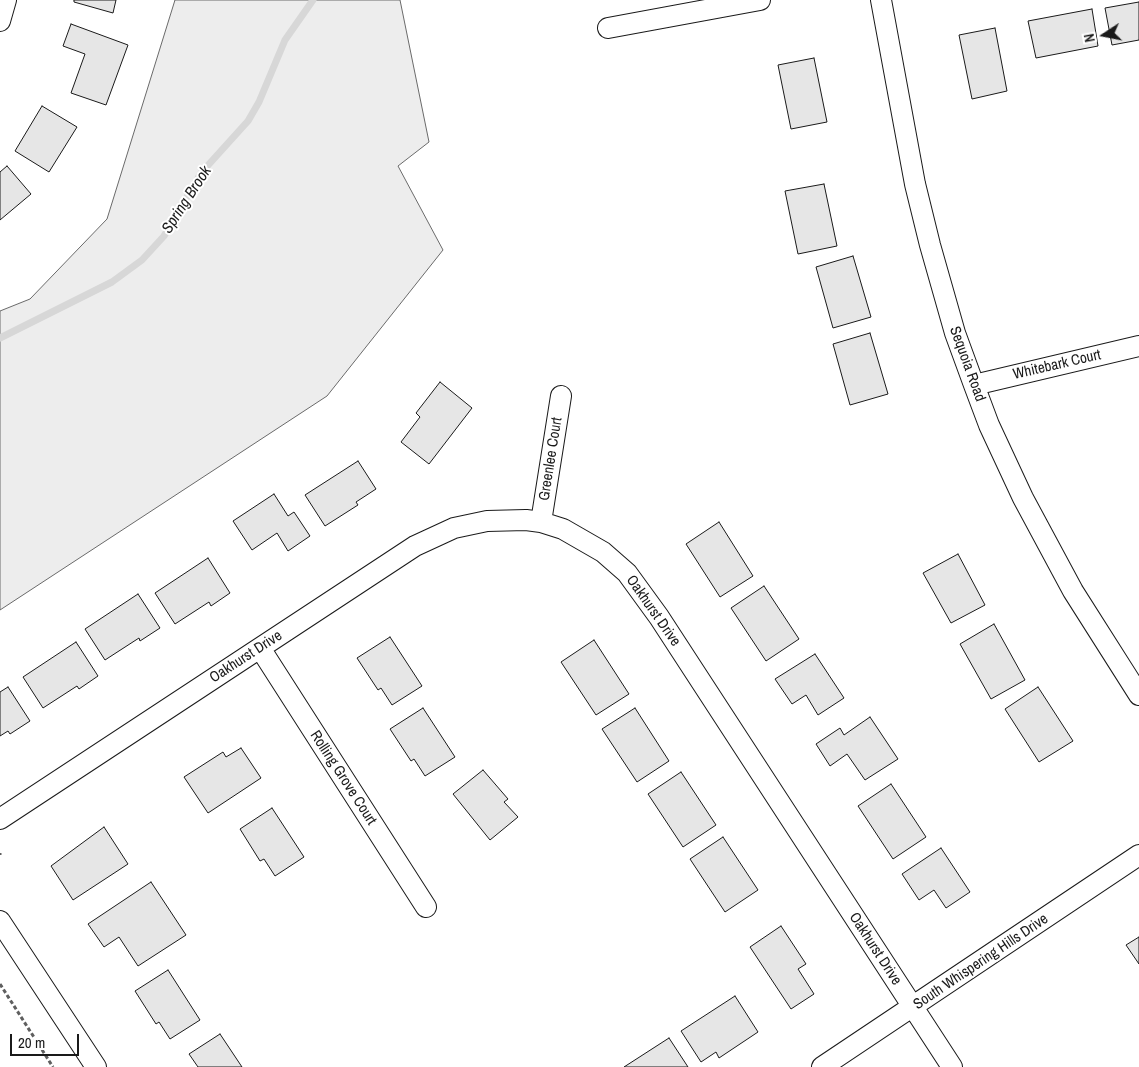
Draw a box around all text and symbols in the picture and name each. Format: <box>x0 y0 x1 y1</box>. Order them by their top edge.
north arrow <box>1079 10 1129 60</box>
text: N <box>1080 32 1099 44</box>
water label: Spring Brook <box>158 163 216 237</box>
street label: Sequoia Road <box>945 324 989 404</box>
street label: Whitebark Court <box>1011 346 1103 384</box>
street label: Greenlee Court <box>536 416 566 502</box>
street label: Oakhurst Drive <box>622 572 684 650</box>
street label: Oakhurst Drive <box>206 627 286 687</box>
street label: Rolling Grove Court <box>306 728 380 828</box>
street label: Oakhurst Drive <box>845 909 905 989</box>
street label: South Whispering Hills Drive <box>910 910 1052 1014</box>
scale bar <box>12 1024 81 1056</box>
text: 20 m <box>18 1032 45 1053</box>

